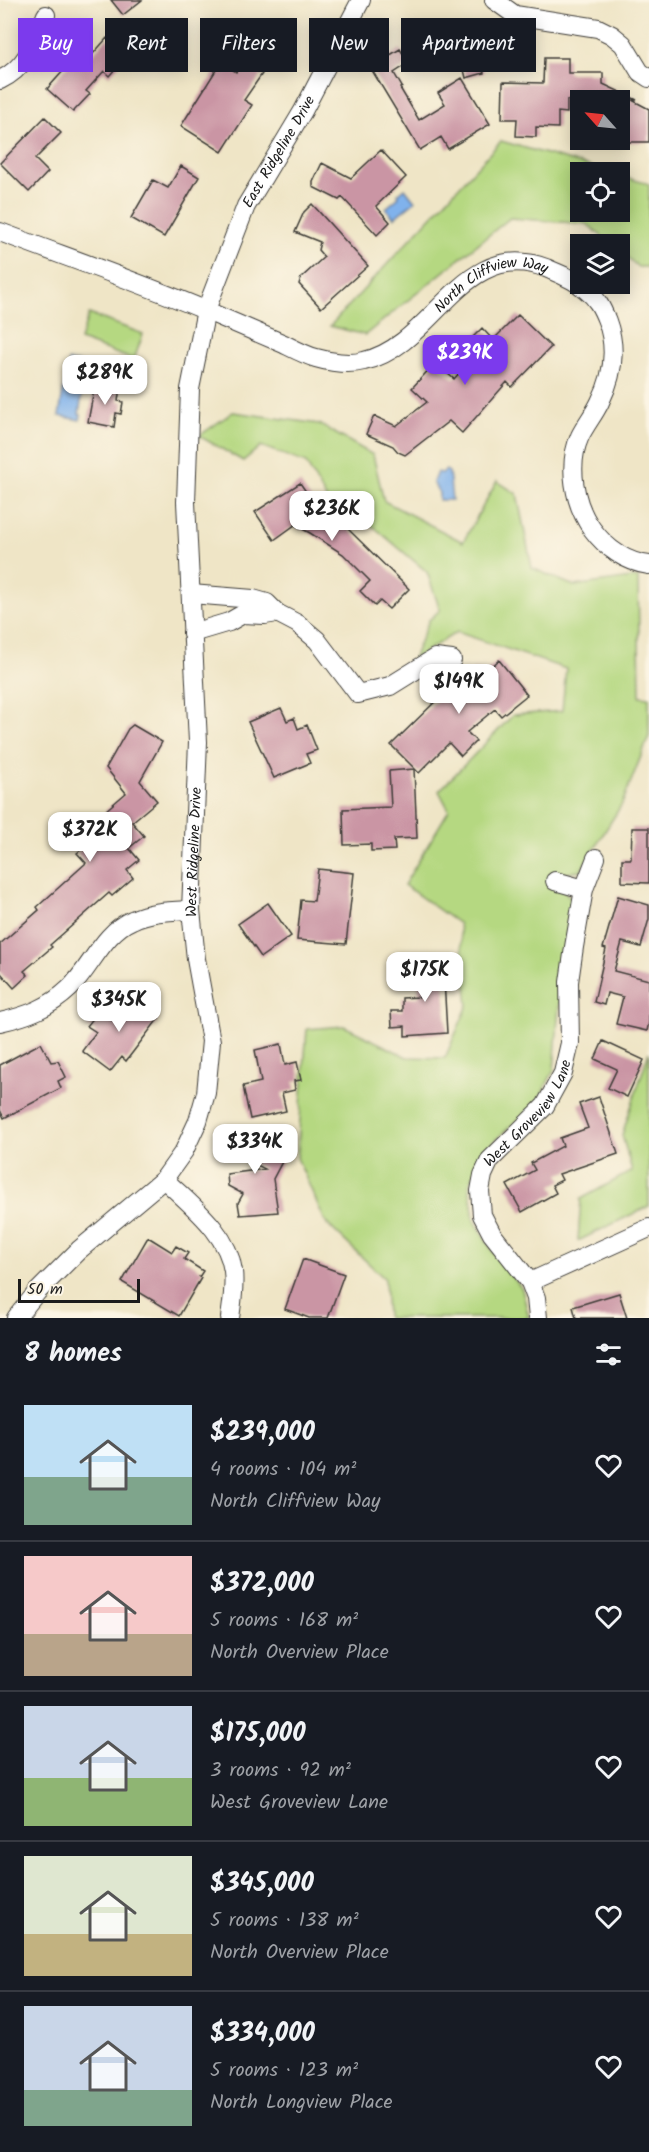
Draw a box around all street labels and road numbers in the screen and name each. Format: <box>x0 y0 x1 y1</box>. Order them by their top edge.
street label: East Ridgeline Drive <box>236 91 322 213</box>
street label: North Cliffview Way <box>429 251 553 319</box>
street label: West Ridgeline Drive <box>180 787 209 918</box>
street label: West Groveview Lane <box>478 1057 579 1173</box>

